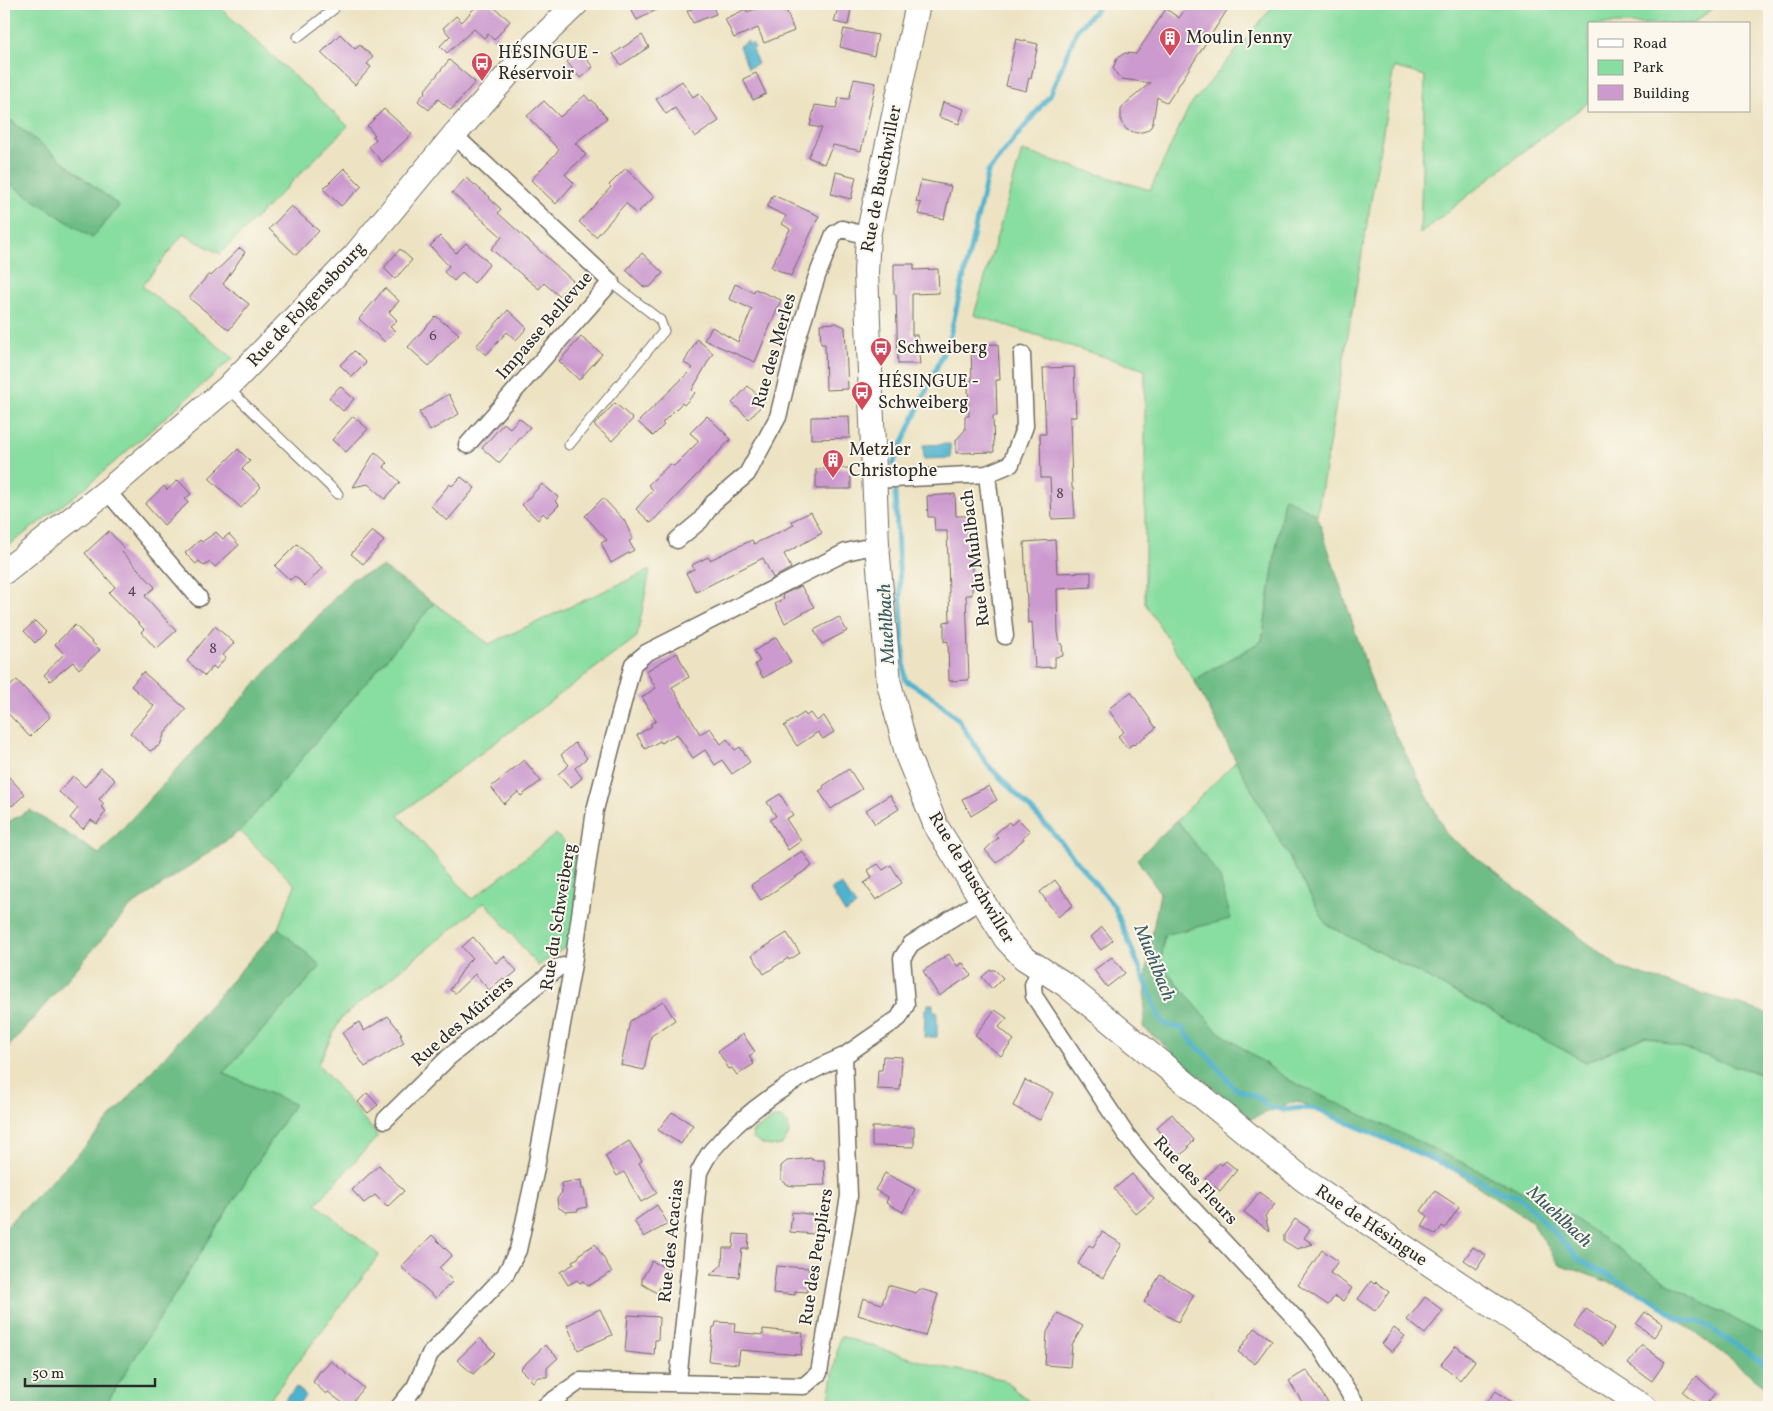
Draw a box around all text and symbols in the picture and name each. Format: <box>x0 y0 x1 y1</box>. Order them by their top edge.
legend <box>1588 22 1750 112</box>
building icon: Moulin Jenny <box>1158 26 1182 57</box>
place label: Moulin Jenny <box>1186 26 1292 51</box>
text: Road <box>1633 34 1667 55</box>
place label: HÉSINGUE - Réservoir <box>498 41 599 87</box>
bus stop icon: HÉSINGUE - Réservoir <box>470 51 494 82</box>
text: Park <box>1633 58 1664 79</box>
text: Building <box>1633 84 1690 105</box>
street label: Rue de Buschwiller <box>855 103 909 255</box>
street label: Rue de Folgensbourg <box>242 237 372 373</box>
street label: Impasse Bellevue <box>491 266 599 386</box>
street label: Rue des Merles <box>747 291 803 411</box>
house number: 6 <box>429 326 437 347</box>
bus stop icon: Schweiberg <box>869 336 893 367</box>
place label: Schweiberg <box>897 336 987 361</box>
place label: HÉSINGUE - Schweiberg <box>878 370 979 416</box>
bus stop icon: HÉSINGUE - Schweiberg <box>850 380 874 411</box>
place label: Metzler Christophe <box>849 438 937 484</box>
building icon: Metzler Christophe <box>821 448 845 479</box>
house number: 8 <box>1056 484 1064 505</box>
street label: Rue du Muhlbach <box>955 488 997 628</box>
house number: 4 <box>128 580 137 601</box>
water label: Muehlbach <box>872 583 902 666</box>
house number: 8 <box>209 639 217 660</box>
street label: Rue de Buschwiller <box>922 807 1021 949</box>
street label: Rue du Schweiberg <box>535 842 583 992</box>
water label: Muehlbach <box>1126 920 1181 1005</box>
street label: Rue des Mûriers <box>407 971 519 1073</box>
street label: Rue des Fleurs <box>1147 1131 1243 1231</box>
street label: Rue des Acacias <box>653 1178 691 1304</box>
street label: Rue de Hésingue <box>1310 1179 1432 1273</box>
water label: Muehlbach <box>1520 1179 1597 1254</box>
street label: Rue des Peupliers <box>794 1187 840 1327</box>
scale bar <box>25 1356 155 1388</box>
text: 50 m <box>32 1364 64 1385</box>

